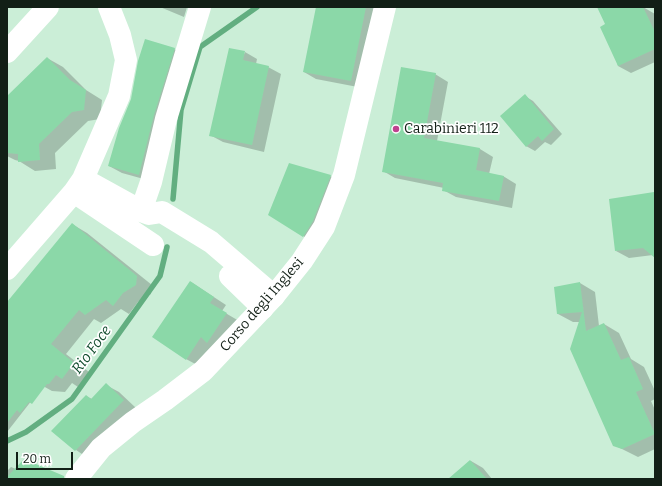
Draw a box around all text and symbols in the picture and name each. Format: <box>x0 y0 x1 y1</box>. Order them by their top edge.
place label: Carabinieri 112 <box>404 121 499 137</box>
marker: Carabinieri 112 <box>391 124 401 134</box>
street label: Corso degli Inglesi <box>217 255 307 355</box>
water label: Rio Foce <box>68 322 116 378</box>
scale bar <box>18 444 75 470</box>
text: 20 m <box>23 452 51 466</box>

